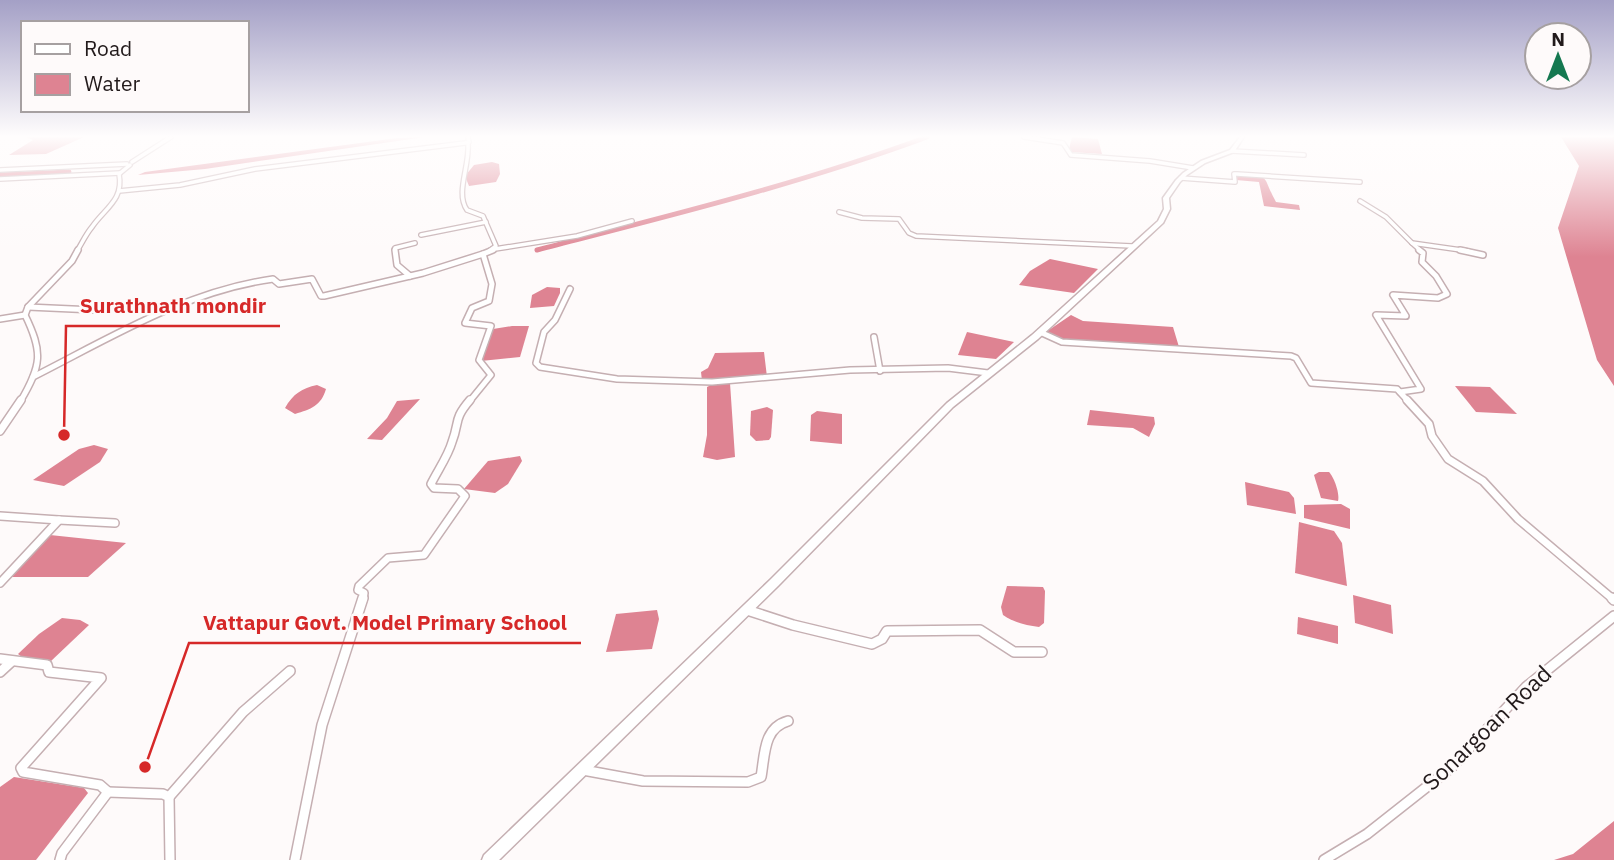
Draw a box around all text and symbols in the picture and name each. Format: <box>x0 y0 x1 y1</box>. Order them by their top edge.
legend <box>21 21 248 112</box>
north arrow <box>1523 21 1593 91</box>
text: N <box>1551 27 1565 51</box>
text: Road <box>84 34 132 62</box>
text: Water <box>84 69 141 97</box>
callout: Surathnath mondir <box>66 284 280 326</box>
text: Surathnath mondir <box>80 291 267 319</box>
callout: Vattapur Govt. Model Primary School <box>189 601 581 643</box>
text: Vattapur Govt. Model Primary School <box>203 608 567 636</box>
street label: Sonargoan Road <box>1415 658 1557 796</box>

